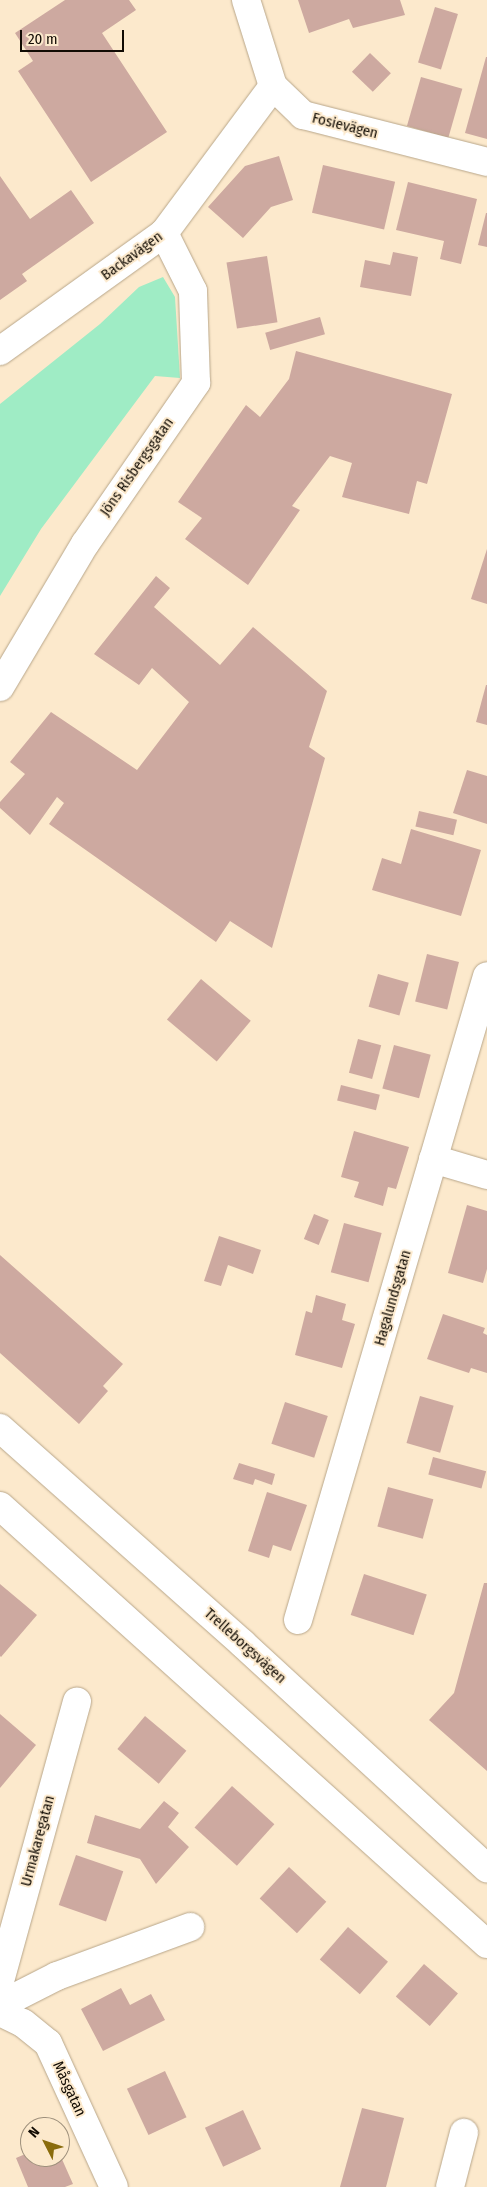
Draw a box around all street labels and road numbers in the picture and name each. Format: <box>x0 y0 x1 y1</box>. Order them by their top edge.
street label: Fosievägen <box>310 109 380 143</box>
street label: Backavägen <box>98 228 166 284</box>
street label: Jöns Risbergsgatan <box>96 414 178 520</box>
street label: Hagalundsgatan <box>371 1248 415 1348</box>
street label: Trelleborgsvägen <box>200 1605 290 1687</box>
street label: Urmakaregatan <box>17 1794 59 1888</box>
street label: Måsgatan <box>48 2059 90 2119</box>

